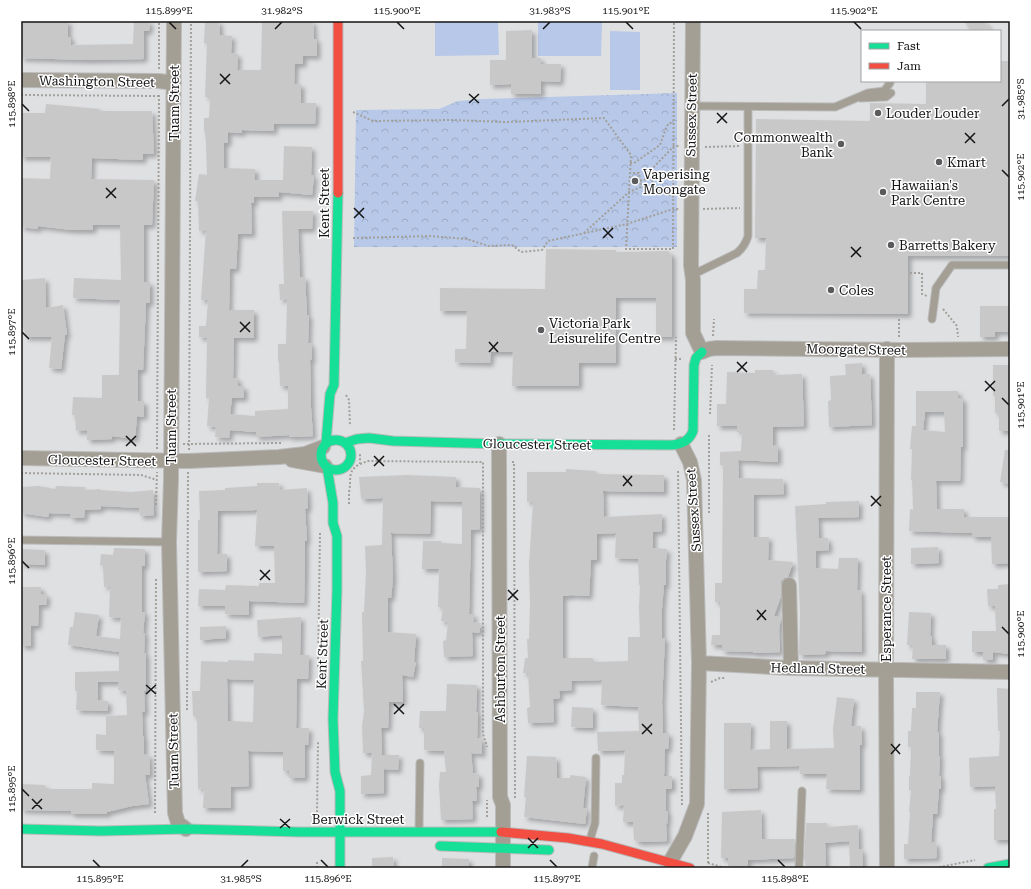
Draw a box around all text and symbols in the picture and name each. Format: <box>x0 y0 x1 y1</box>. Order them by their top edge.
text: 115.899°E <box>145 5 193 16</box>
text: 31.982°S <box>261 5 303 16</box>
text: 115.900°E <box>373 5 421 16</box>
text: 31.983°S <box>529 5 571 16</box>
text: 115.901°E <box>602 5 650 16</box>
text: 115.902°E <box>830 5 878 16</box>
legend <box>861 30 1001 82</box>
text: Fast <box>897 39 921 53</box>
text: Jam <box>897 59 921 73</box>
street label: Tuam Street <box>167 65 182 141</box>
street label: Washington Street <box>39 73 155 90</box>
street label: Sussex Street <box>683 73 700 157</box>
text: 31.985°S <box>1015 78 1026 120</box>
text: 115.898°E <box>6 80 17 128</box>
place label: Louder Louder <box>886 106 980 121</box>
marker: Louder Louder <box>873 108 883 118</box>
place label: Commonwealth Bank <box>734 130 834 160</box>
marker: Commonwealth Bank <box>836 139 846 149</box>
text: 115.902°E <box>1015 153 1026 201</box>
place label: Kmart <box>947 155 986 170</box>
marker: Kmart <box>934 157 944 167</box>
place label: Vaperising Moongate <box>643 167 710 197</box>
street label: Kent Street <box>317 168 332 238</box>
marker: Vaperising Moongate <box>630 176 640 186</box>
place label: Hawaiian's Park Centre <box>891 178 965 208</box>
marker: Hawaiian's Park Centre <box>878 187 888 197</box>
place label: Barretts Bakery <box>899 238 996 253</box>
marker: Barretts Bakery <box>886 240 896 250</box>
place label: Coles <box>839 283 874 298</box>
marker: Coles <box>826 285 836 295</box>
text: 115.897°E <box>6 308 17 356</box>
place label: Victoria Park Leisurelife Centre <box>549 316 661 346</box>
marker: Victoria Park Leisurelife Centre <box>536 325 546 335</box>
street label: Moorgate Street <box>806 341 906 358</box>
text: 115.901°E <box>1015 381 1026 429</box>
street label: Tuam Street <box>164 389 179 465</box>
street label: Gloucester Street <box>483 436 592 453</box>
street label: Gloucester Street <box>48 452 157 469</box>
street label: Sussex Street <box>683 468 704 552</box>
text: 115.896°E <box>6 537 17 585</box>
street label: Esperance Street <box>879 556 894 662</box>
text: 115.900°E <box>1015 610 1026 658</box>
street label: Ashburton Street <box>493 615 508 723</box>
street label: Kent Street <box>314 619 331 689</box>
street label: Hedland Street <box>771 660 866 677</box>
street label: Tuam Street <box>165 713 182 789</box>
text: 115.895°E <box>6 765 17 813</box>
street label: Berwick Street <box>312 812 404 827</box>
text: 115.895°E <box>76 873 124 884</box>
text: 31.985°S <box>220 873 262 884</box>
text: 115.896°E <box>304 873 352 884</box>
text: 115.897°E <box>533 873 581 884</box>
text: 115.898°E <box>761 873 809 884</box>

